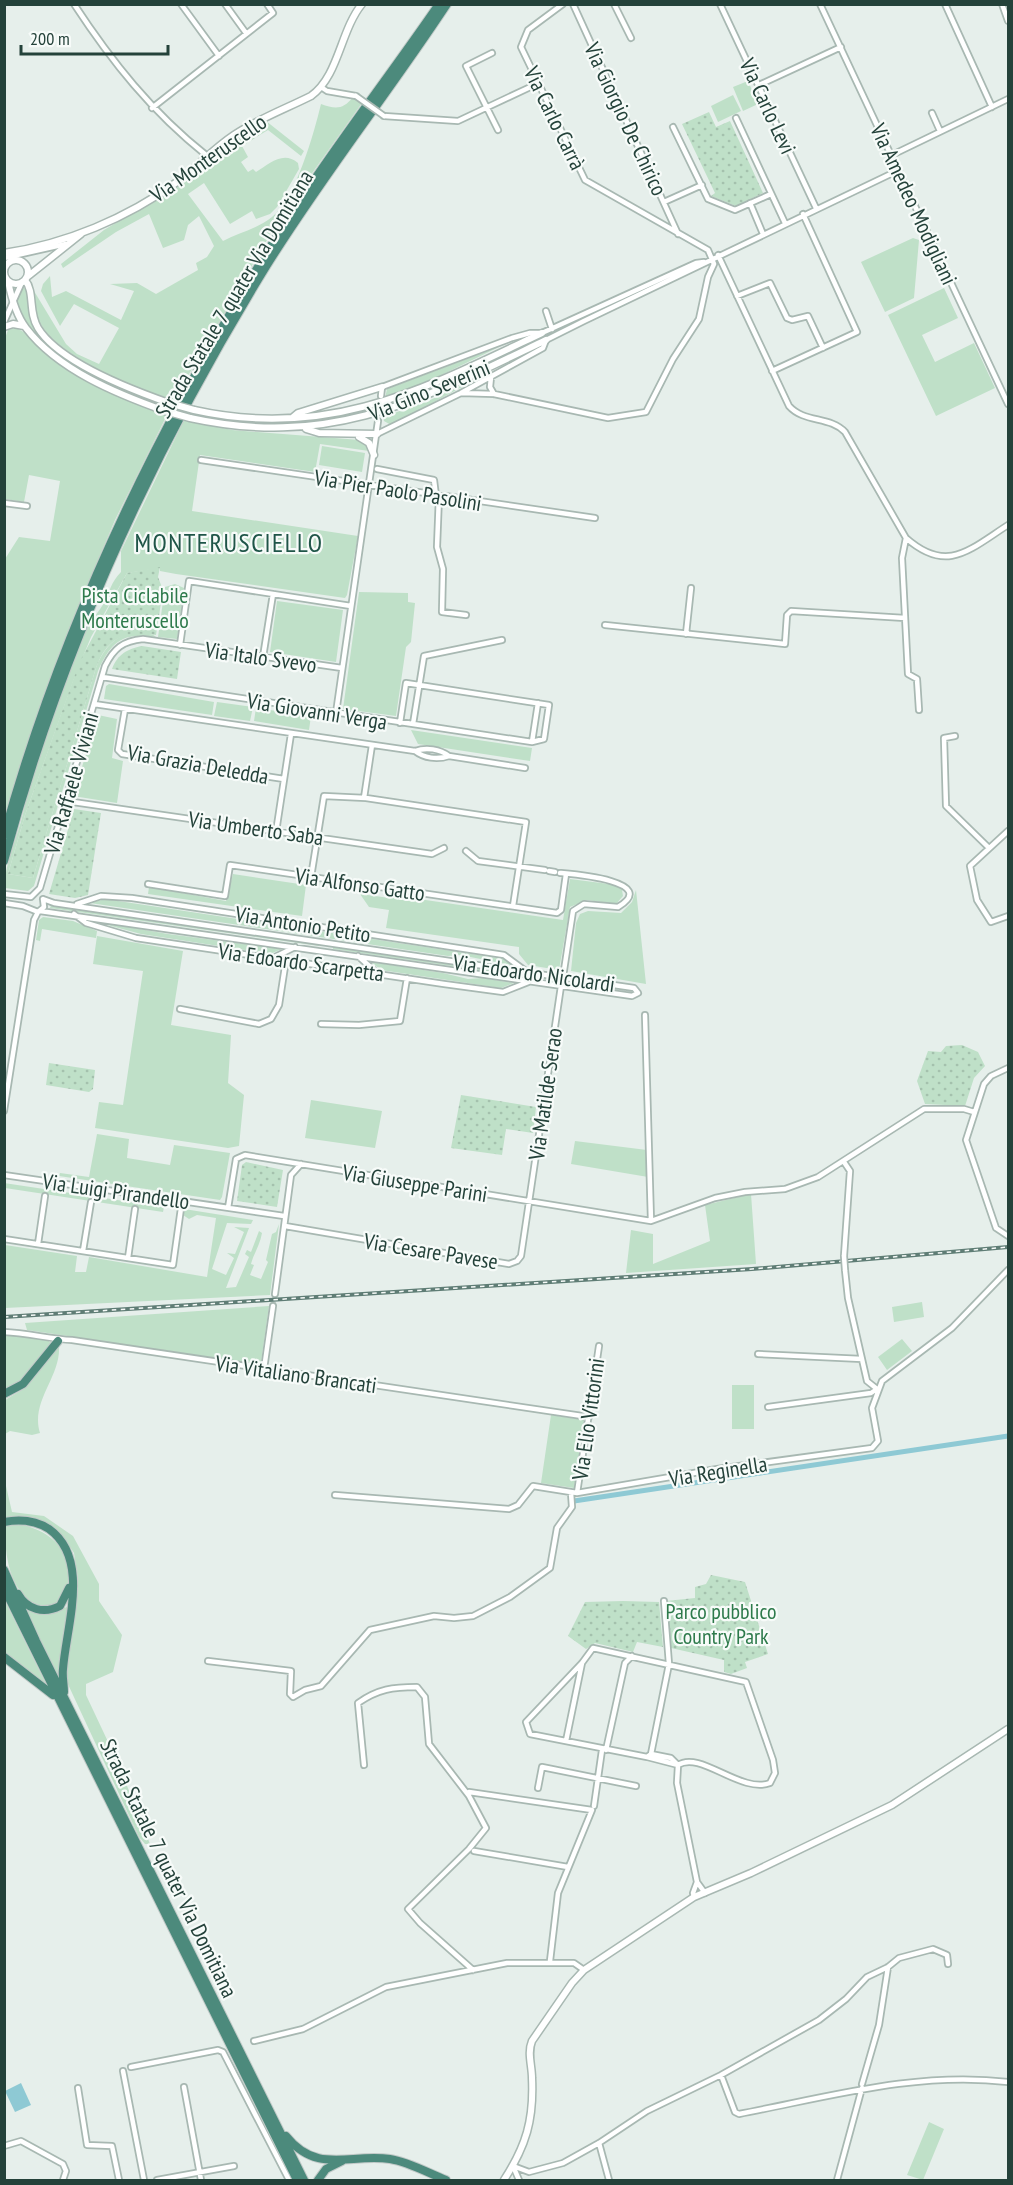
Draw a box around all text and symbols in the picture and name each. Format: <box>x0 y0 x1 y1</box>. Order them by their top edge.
scale bar <box>21 18 168 56</box>
text: 200 m <box>30 27 70 50</box>
street label: Via Giorgio De Chirico <box>578 37 674 200</box>
street label: Via Carlo Levi <box>733 53 802 158</box>
street label: Via Carlo Carrà <box>517 61 592 174</box>
street label: Via Monteruscello <box>143 108 272 209</box>
street label: Via Amedeo Modigliani <box>864 118 964 289</box>
street label: Strada Statale 7 quater Via Domitiana <box>149 165 319 423</box>
street label: Via Gino Severini <box>363 353 494 427</box>
street label: Via Pier Paolo Pasolini <box>311 463 484 517</box>
district label: MONTERUSCIELLO <box>134 526 324 559</box>
park label: Pista Ciclabile Monteruscello <box>81 581 189 634</box>
street label: Via Italo Svevo <box>202 635 319 679</box>
street label: Via Giovanni Verga <box>244 686 389 736</box>
street label: Via Raffaele Viviani <box>37 709 105 858</box>
street label: Via Grazia Deledda <box>124 738 271 790</box>
street label: Via Umberto Saba <box>186 805 325 851</box>
street label: Via Alfonso Gatto <box>292 861 427 907</box>
street label: Via Antonio Petito <box>232 899 373 949</box>
street label: Via Edoardo Scarpetta <box>215 936 386 987</box>
street label: Via Edoardo Nicolardi <box>450 948 617 998</box>
street label: Via Matilde Serao <box>522 1026 568 1163</box>
street label: Via Giuseppe Parini <box>340 1158 489 1208</box>
street label: Via Luigi Pirandello <box>40 1167 191 1215</box>
street label: Via Cesare Pavese <box>361 1226 500 1275</box>
street label: Via Vitaliano Brancati <box>213 1349 378 1399</box>
street label: Via Elio Vittorini <box>565 1356 610 1483</box>
street label: Via Reginella <box>666 1449 769 1493</box>
park label: Parco pubblico Country Park <box>666 1597 776 1650</box>
street label: Strada Statale 7 quater Via Domitiana <box>94 1734 244 2002</box>

